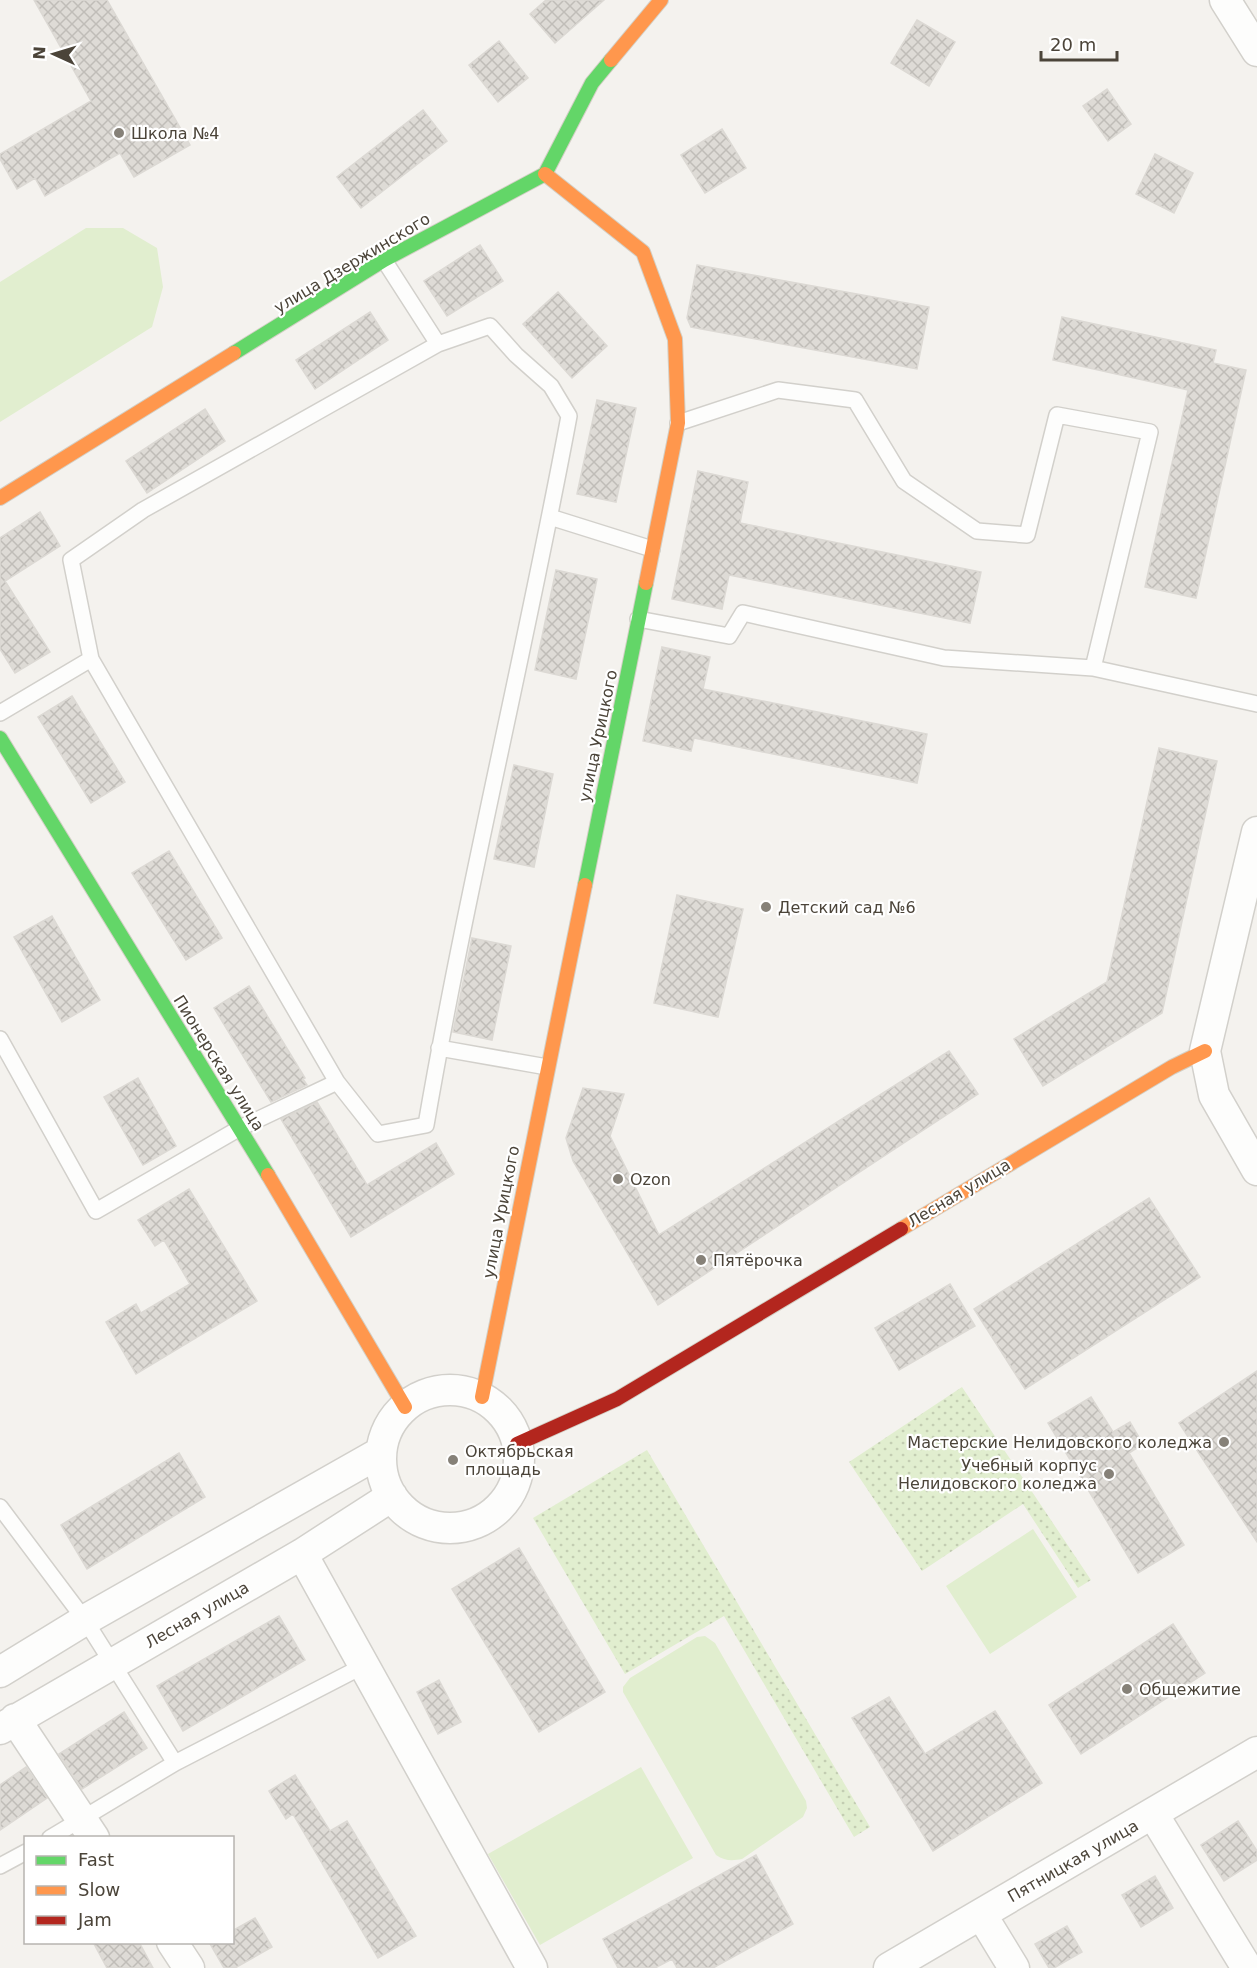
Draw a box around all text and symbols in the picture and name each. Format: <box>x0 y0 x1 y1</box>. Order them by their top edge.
north arrow <box>24 24 84 84</box>
scale bar <box>1041 24 1118 62</box>
text: 20 m <box>1050 34 1096 55</box>
text: N <box>30 46 49 60</box>
place label: Школа №4 <box>131 124 220 143</box>
marker: Школа №4 <box>112 126 126 140</box>
street label: улица Дзержинского <box>271 209 433 317</box>
street label: улица Урицкого <box>575 668 621 804</box>
place label: Детский сад №6 <box>778 898 916 917</box>
marker: Детский сад №6 <box>759 900 773 914</box>
street label: Пионерская улица <box>169 992 269 1134</box>
street label: улица Урицкого <box>479 1144 523 1280</box>
street label: Лесная улица <box>904 1155 1014 1231</box>
place label: Ozon <box>630 1170 671 1189</box>
marker: Ozon <box>611 1172 625 1186</box>
place label: Пятёрочка <box>713 1251 803 1270</box>
marker: Пятёрочка <box>694 1253 708 1267</box>
place label: Мастерские Нелидовского коледжа <box>907 1433 1212 1452</box>
marker: Мастерские Нелидовского коледжа <box>1217 1435 1231 1449</box>
place label: Октябрьская площадь <box>465 1442 574 1479</box>
marker: Октябрьская площадь <box>446 1453 460 1467</box>
place label: Учебный корпус Нелидовского коледжа <box>898 1456 1097 1493</box>
marker: Учебный корпус Нелидовского коледжа <box>1102 1467 1116 1481</box>
street label: Лесная улица <box>142 1578 252 1652</box>
place label: Общежитие <box>1139 1680 1241 1699</box>
marker: Общежитие <box>1120 1682 1134 1696</box>
street label: Пятницкая улица <box>1004 1816 1142 1906</box>
legend <box>24 1836 234 1944</box>
text: Fast <box>78 1849 114 1870</box>
text: Slow <box>78 1879 120 1900</box>
text: Jam <box>77 1909 112 1930</box>

